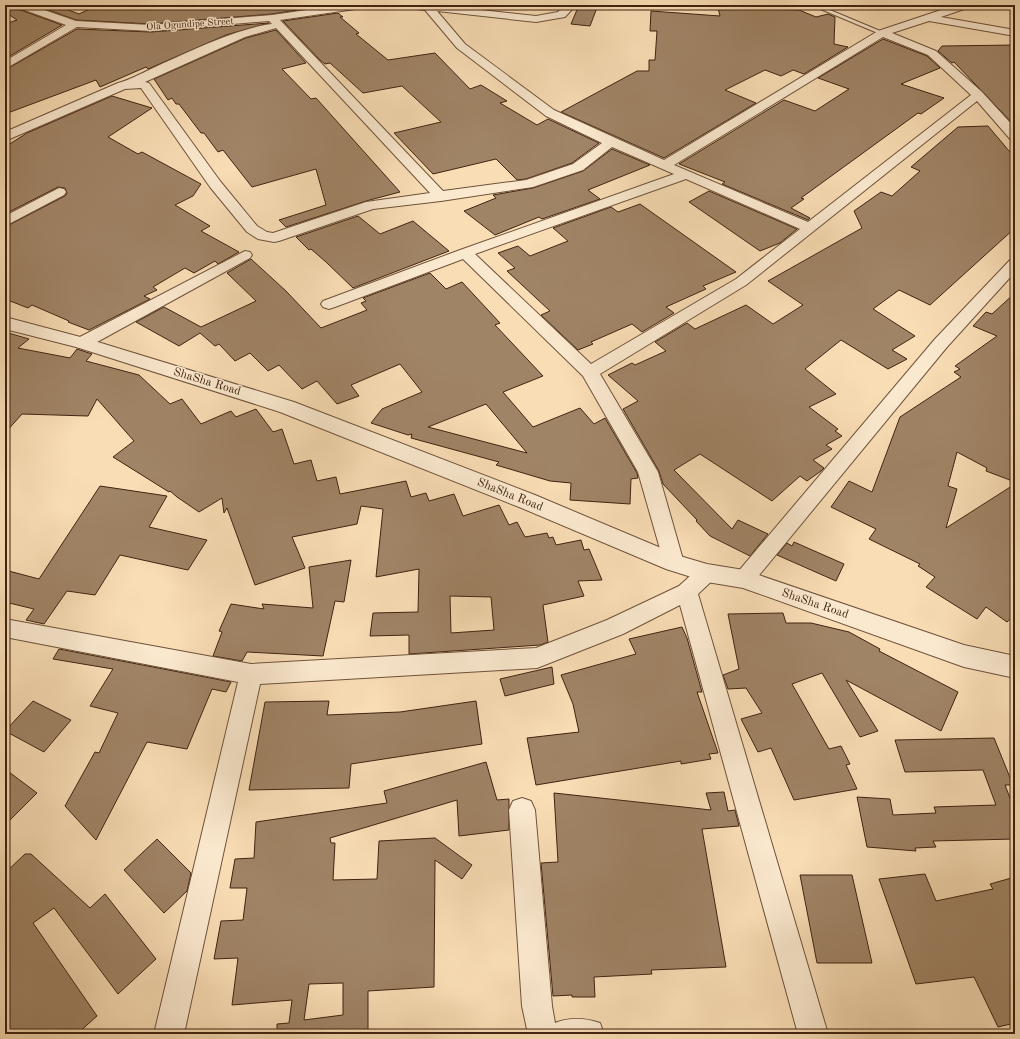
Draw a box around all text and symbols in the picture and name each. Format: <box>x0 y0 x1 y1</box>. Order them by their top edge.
street label: Ola Ogundipe Street <box>146 16 235 32</box>
street label: ShaSha Road <box>172 366 242 398</box>
street label: ShaSha Road <box>475 476 545 514</box>
street label: ShaSha Road <box>780 587 850 621</box>

